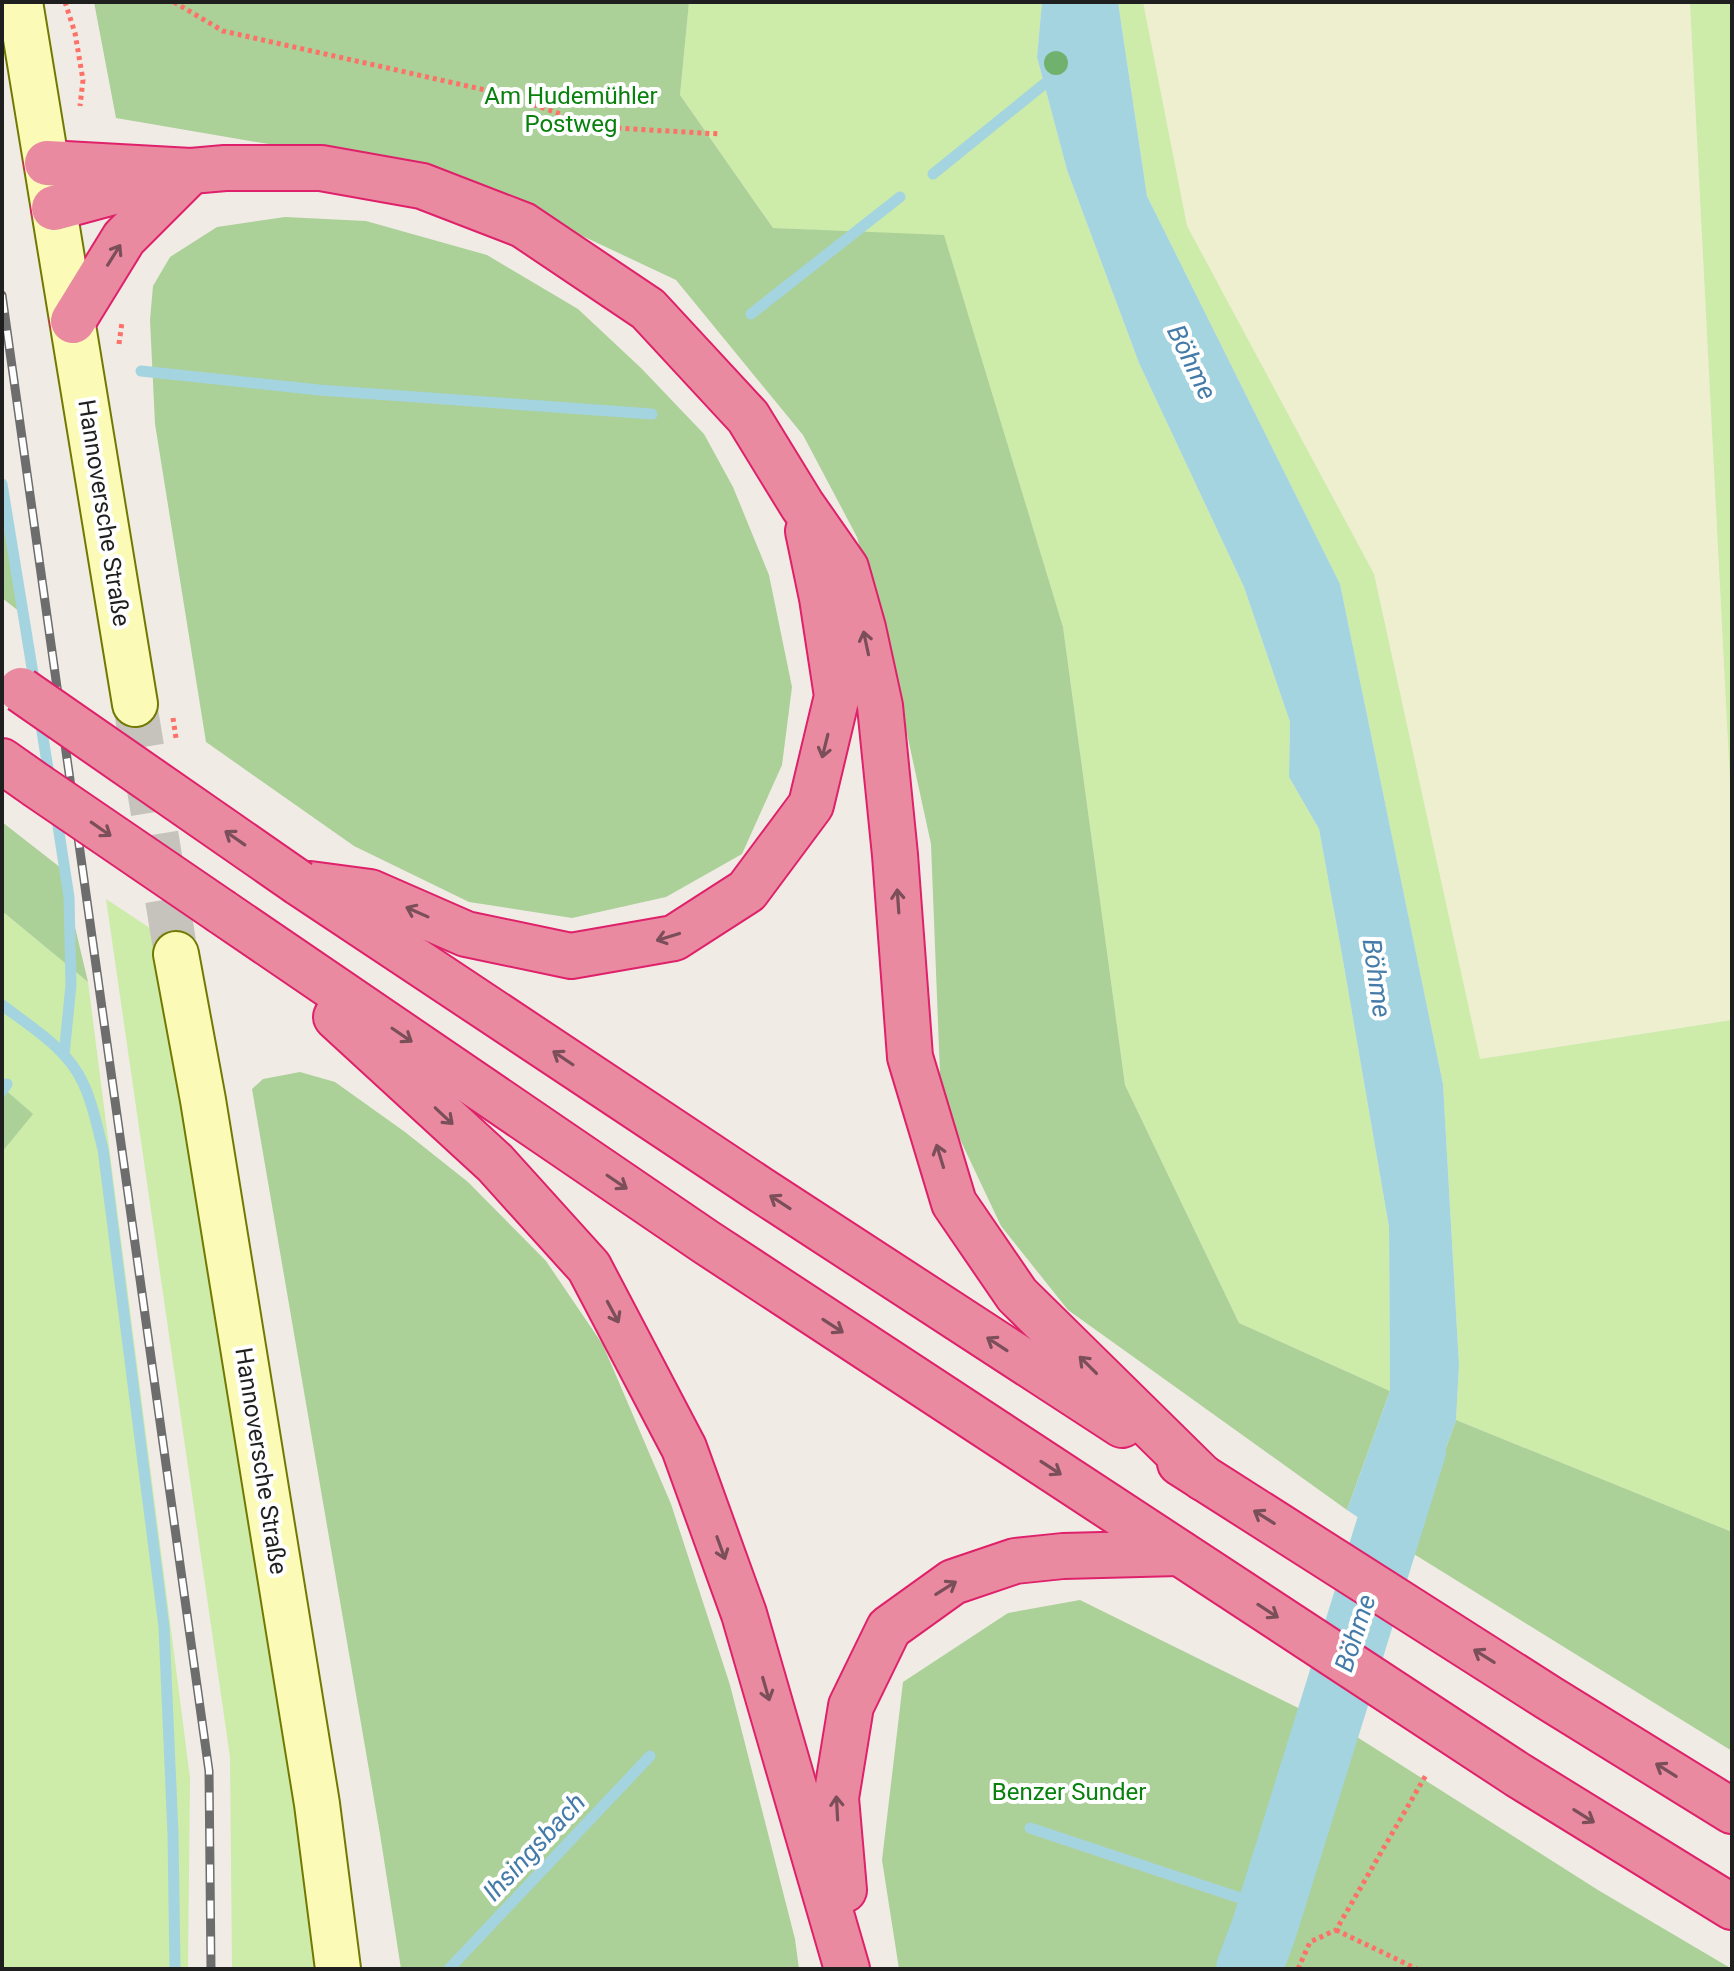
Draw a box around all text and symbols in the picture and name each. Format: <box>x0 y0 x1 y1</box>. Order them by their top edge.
park label: Am Hudemühler Postweg <box>484 82 658 138</box>
one-way arrow <box>106 244 122 267</box>
water label: Böhme <box>1161 320 1223 404</box>
street label: Hannoversche Straße <box>72 398 136 628</box>
one-way arrow <box>858 631 873 656</box>
one-way arrow <box>817 733 832 759</box>
one-way arrow <box>89 821 111 837</box>
one-way arrow <box>225 830 247 846</box>
one-way arrow <box>890 888 905 915</box>
one-way arrow <box>405 904 430 919</box>
one-way arrow <box>656 931 681 945</box>
water label: Böhme <box>1357 937 1397 1019</box>
one-way arrow <box>390 1027 413 1043</box>
one-way arrow <box>552 1050 575 1066</box>
one-way arrow <box>434 1107 454 1125</box>
one-way arrow <box>932 1143 947 1169</box>
one-way arrow <box>605 1173 627 1190</box>
one-way arrow <box>769 1193 791 1210</box>
one-way arrow <box>605 1300 621 1324</box>
one-way arrow <box>821 1318 844 1334</box>
one-way arrow <box>987 1335 1009 1352</box>
street label: Hannoversche Straße <box>229 1346 293 1576</box>
one-way arrow <box>1079 1356 1098 1375</box>
one-way arrow <box>1039 1460 1061 1477</box>
one-way arrow <box>1253 1508 1276 1524</box>
one-way arrow <box>714 1535 729 1560</box>
one-way arrow <box>935 1579 957 1596</box>
water label: Böhme <box>1328 1591 1382 1675</box>
one-way arrow <box>1256 1603 1279 1619</box>
one-way arrow <box>1473 1648 1495 1665</box>
one-way arrow <box>759 1675 774 1701</box>
one-way arrow <box>1655 1762 1678 1778</box>
park label: Benzer Sunder <box>992 1778 1146 1806</box>
water label: Ihsingsbach <box>477 1787 591 1907</box>
one-way arrow <box>830 1795 845 1822</box>
one-way arrow <box>1572 1808 1595 1824</box>

